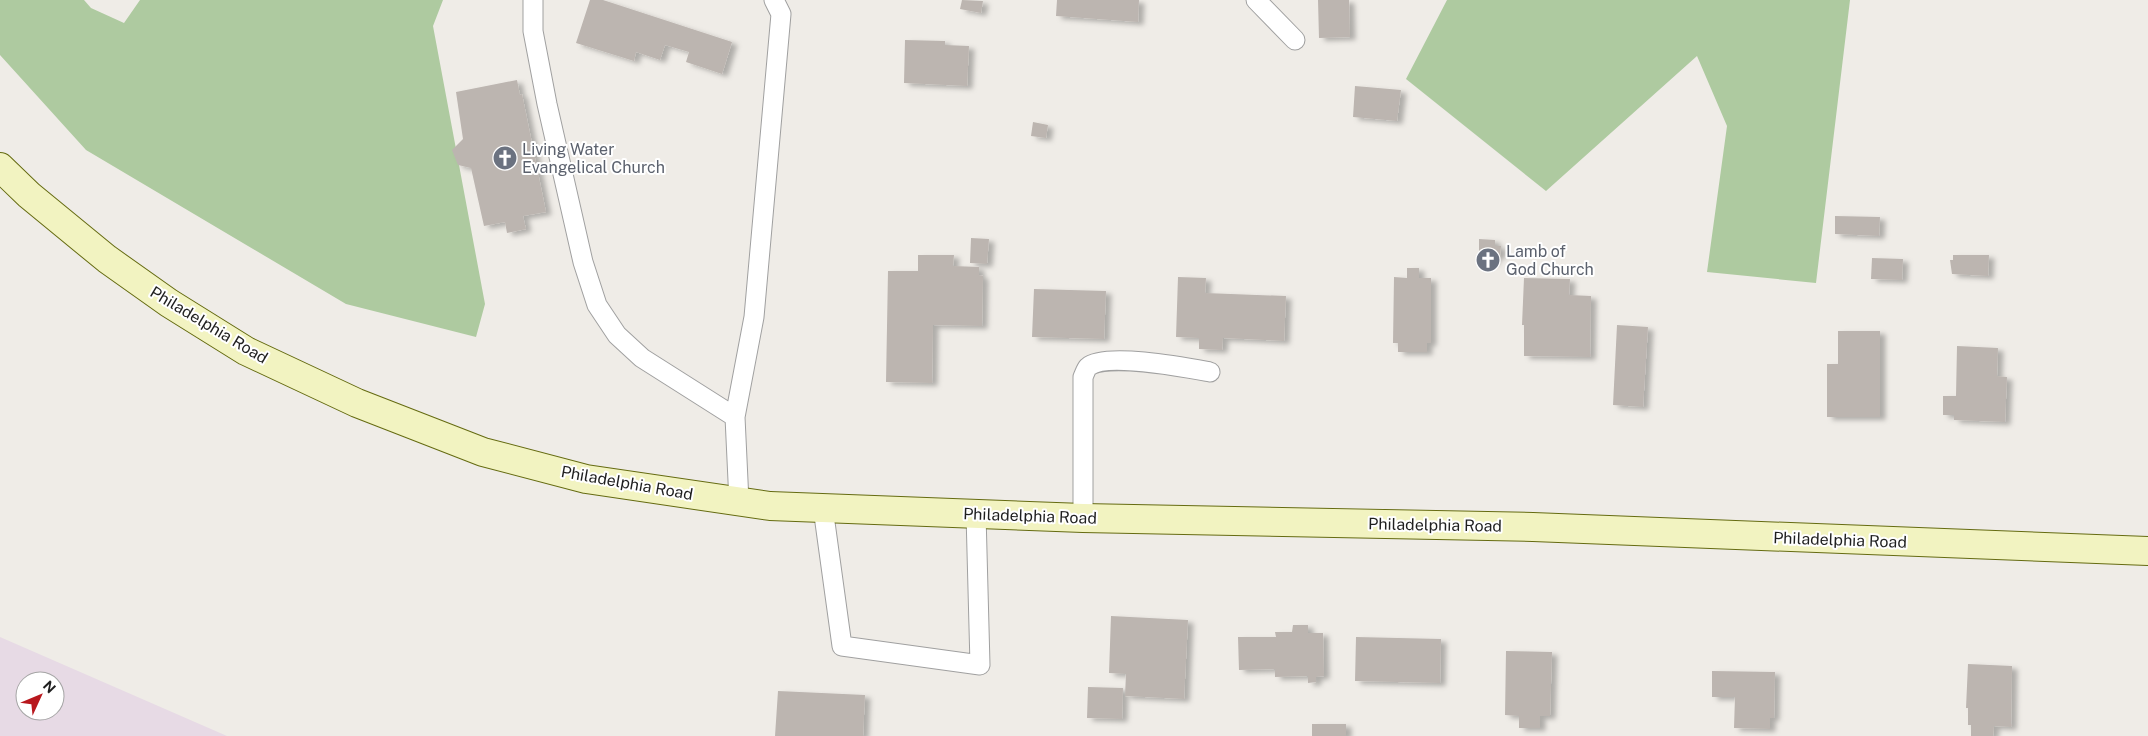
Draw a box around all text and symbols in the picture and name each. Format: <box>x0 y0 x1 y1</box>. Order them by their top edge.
place label: Living Water Evangelical Church <box>522 140 665 177</box>
church icon: Living Water Evangelical Church <box>492 145 518 171</box>
place label: Lamb of God Church <box>1506 242 1594 279</box>
church icon: Lamb of God Church <box>1475 247 1501 273</box>
street label: Philadelphia Road <box>147 282 271 368</box>
street label: Philadelphia Road <box>559 462 695 504</box>
street label: Philadelphia Road <box>963 504 1097 528</box>
street label: Philadelphia Road <box>1368 514 1502 536</box>
street label: Philadelphia Road <box>1773 528 1907 552</box>
north arrow <box>15 671 65 721</box>
text: N <box>40 677 59 696</box>

